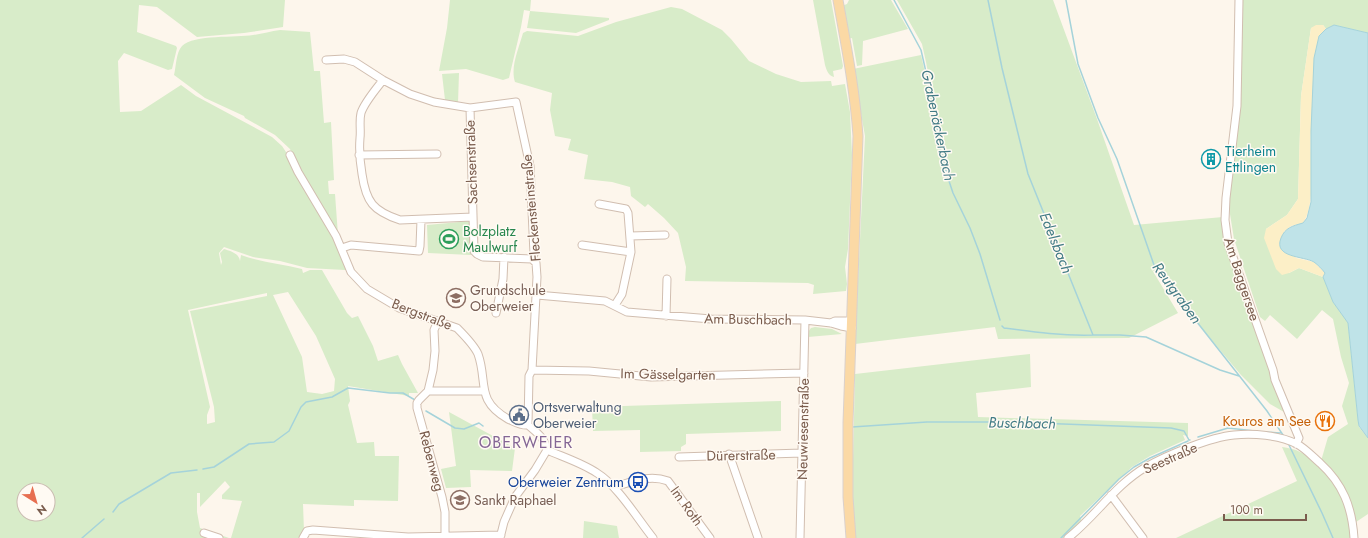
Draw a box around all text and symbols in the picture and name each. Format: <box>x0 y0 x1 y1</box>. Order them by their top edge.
water label: Grabenäckerbach <box>915 67 961 183</box>
street label: Sachsenstraße <box>460 120 482 204</box>
place label: Tierheim Ettlingen <box>1225 141 1276 177</box>
building icon: Tierheim Ettlingen <box>1200 148 1222 170</box>
street label: Fleckensteinstraße <box>516 154 546 262</box>
water label: Edelsbach <box>1034 209 1078 277</box>
place label: Bolzplatz Maulwurf <box>463 221 518 257</box>
sports icon: Bolzplatz Maulwurf <box>438 228 460 250</box>
street label: Am Baggersee <box>1219 235 1265 323</box>
water label: Reutgraben <box>1147 257 1207 329</box>
place label: Grundschule Oberweier <box>470 280 546 316</box>
school or university icon: Grundschule Oberweier <box>445 287 467 309</box>
street label: Bergstraße <box>389 293 455 335</box>
street label: Am Buschbach <box>704 308 792 330</box>
street label: Im Gässelgarten <box>620 363 716 385</box>
street label: Neuwiesenstraße <box>792 378 814 480</box>
place label: Ortsverwaltung Oberweier <box>533 397 622 433</box>
public building icon: Ortsverwaltung Oberweier <box>508 404 530 426</box>
restaurant icon: Kouros am See <box>1314 410 1336 432</box>
water label: Buschbach <box>988 411 1056 435</box>
place label: Kouros am See <box>1222 411 1311 431</box>
street label: Rebenweg <box>414 428 450 494</box>
district label: OBERWEIER <box>479 431 573 454</box>
street label: Seestraße <box>1140 437 1200 479</box>
street label: Dürerstraße <box>706 444 776 466</box>
bus stop icon: Oberweier Zentrum <box>627 471 649 493</box>
place label: Oberweier Zentrum <box>508 472 624 492</box>
north arrow <box>16 482 56 522</box>
street label: Im Roth <box>666 482 708 530</box>
school or university icon: Sankt Raphael <box>449 489 471 511</box>
place label: Sankt Raphael <box>474 490 557 510</box>
scale bar <box>1224 496 1306 522</box>
text: N <box>34 501 50 519</box>
text: 100 m <box>1230 501 1263 519</box>

